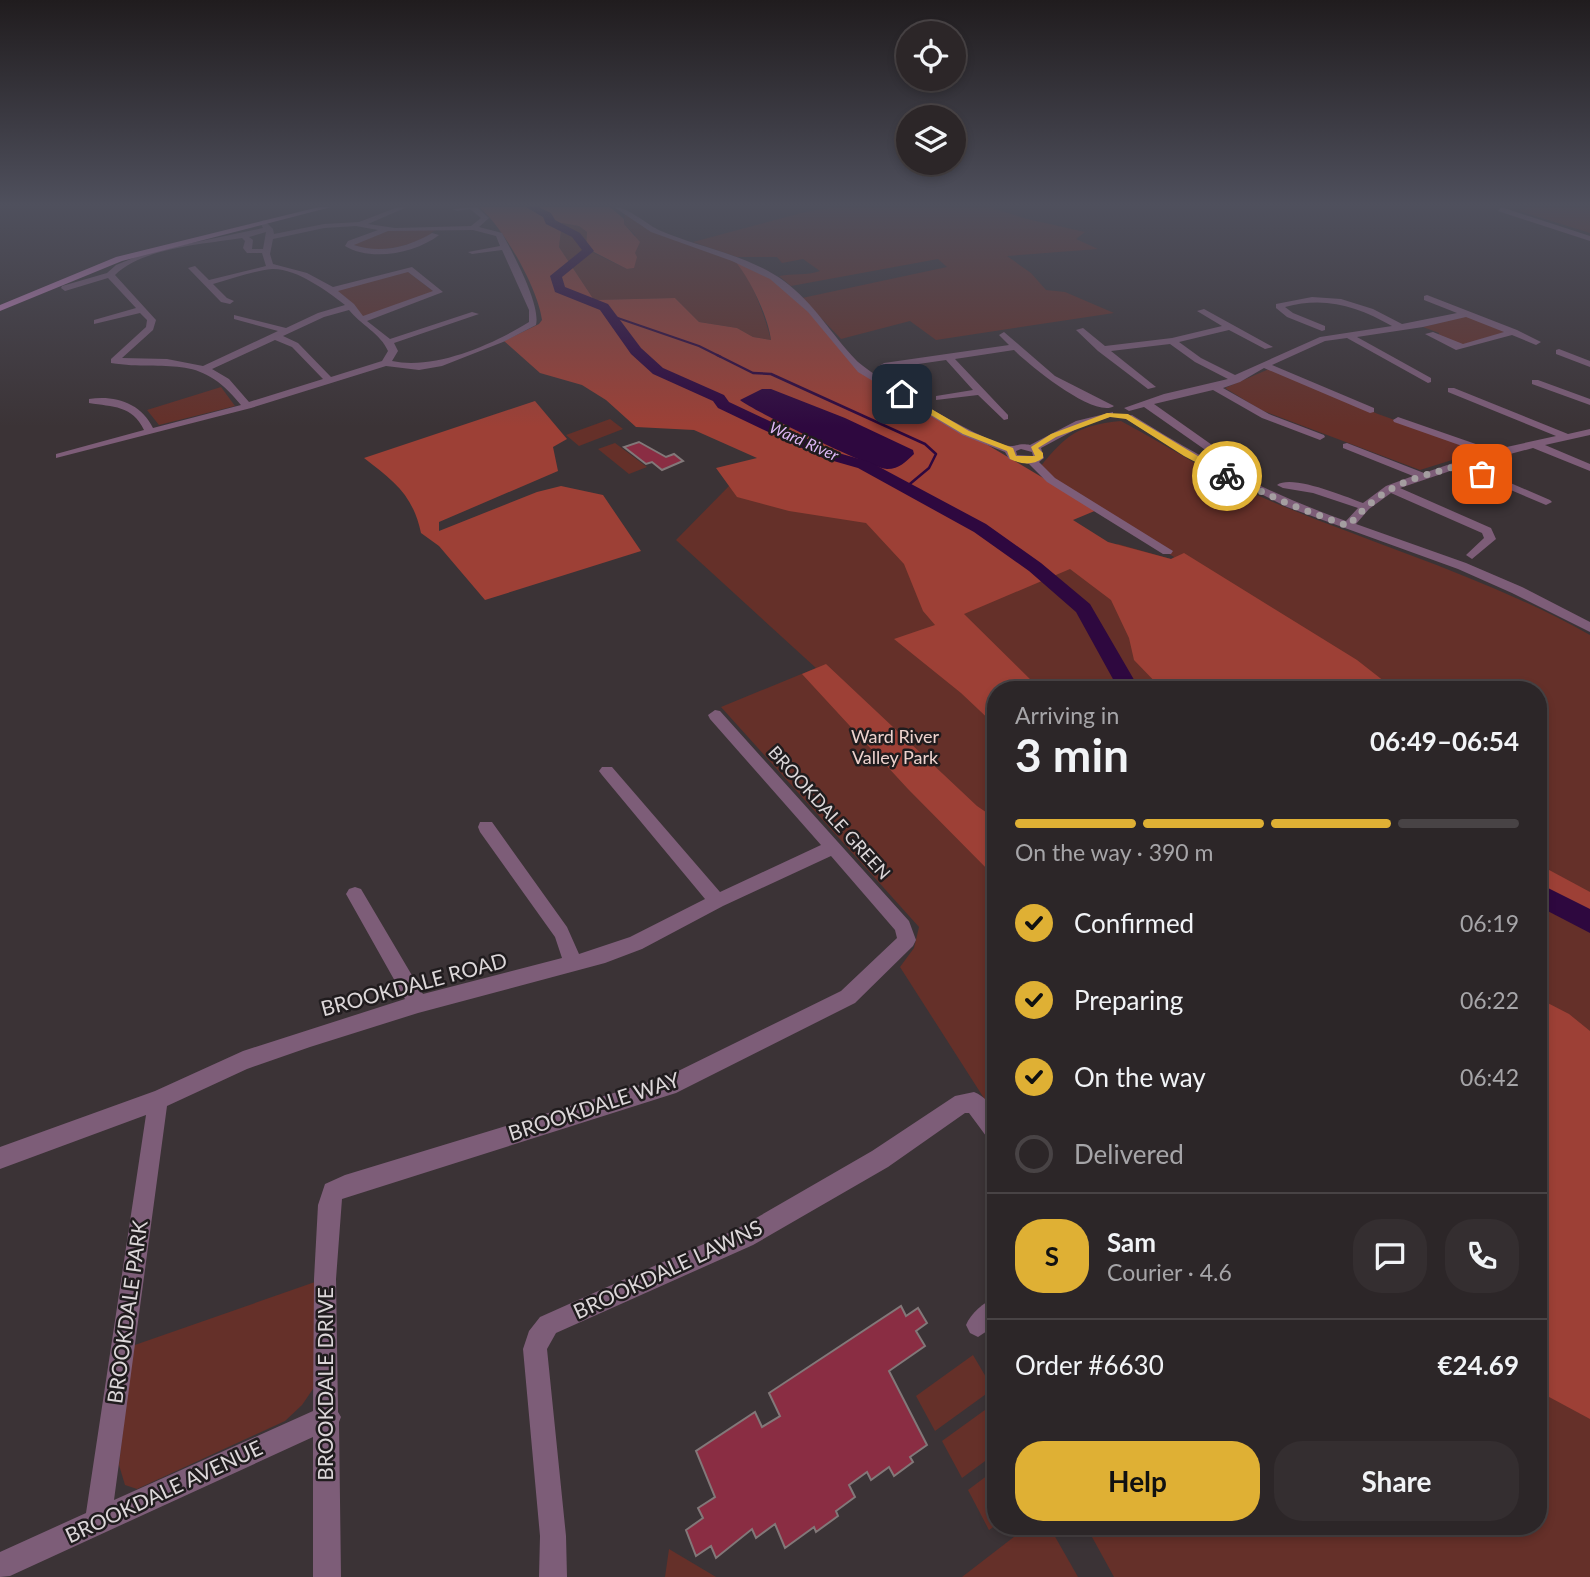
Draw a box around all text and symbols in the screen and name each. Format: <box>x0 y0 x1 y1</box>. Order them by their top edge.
map controls <box>896 21 966 175</box>
button: locate <box>896 21 966 91</box>
button: layers <box>896 105 966 175</box>
pin <box>872 364 932 424</box>
icon: home <box>883 375 921 413</box>
water label: Ward River <box>767 417 842 464</box>
courier <box>1192 441 1262 511</box>
pin <box>1452 444 1512 504</box>
icon: bag <box>1463 455 1501 493</box>
icon: bike <box>1208 457 1246 495</box>
text: Arriving in <box>1015 701 1119 729</box>
park label: Ward River Valley Park <box>851 725 939 768</box>
text: 06:49–06:54 <box>1370 725 1519 757</box>
text: 3 min <box>1015 727 1129 782</box>
street label: BROOKDALE GREEN <box>764 741 896 884</box>
text: On the way · 390 m <box>1015 838 1214 866</box>
icon: check <box>1015 904 1053 942</box>
text: Confirmed <box>1074 907 1194 939</box>
text: 06:19 <box>1460 909 1519 937</box>
street label: BROOKDALE ROAD <box>318 947 509 1020</box>
icon: check <box>1015 981 1053 1019</box>
text: Preparing <box>1074 984 1183 1016</box>
text: 06:22 <box>1460 986 1519 1014</box>
icon: check <box>1015 1058 1053 1096</box>
text: On the way <box>1074 1061 1206 1093</box>
text: 06:42 <box>1460 1063 1519 1091</box>
street label: BROOKDALE WAY <box>505 1066 683 1145</box>
text: Delivered <box>1074 1138 1184 1170</box>
street label: BROOKDALE LAWNS <box>569 1214 766 1323</box>
street label: BROOKDALE PARK <box>101 1218 152 1405</box>
button: chat <box>1353 1219 1427 1293</box>
button: phone <box>1445 1219 1519 1293</box>
text: Sam <box>1107 1226 1156 1258</box>
text: S <box>1045 1240 1059 1272</box>
text: Courier · 4.6 <box>1107 1258 1232 1286</box>
street label: BROOKDALE DRIVE <box>312 1287 337 1481</box>
text: Order #6630 <box>1015 1349 1164 1381</box>
text: €24.69 <box>1437 1349 1519 1381</box>
street label: BROOKDALE AVENUE <box>61 1434 266 1547</box>
button: Help <box>1015 1441 1260 1521</box>
button: Share <box>1274 1441 1519 1521</box>

